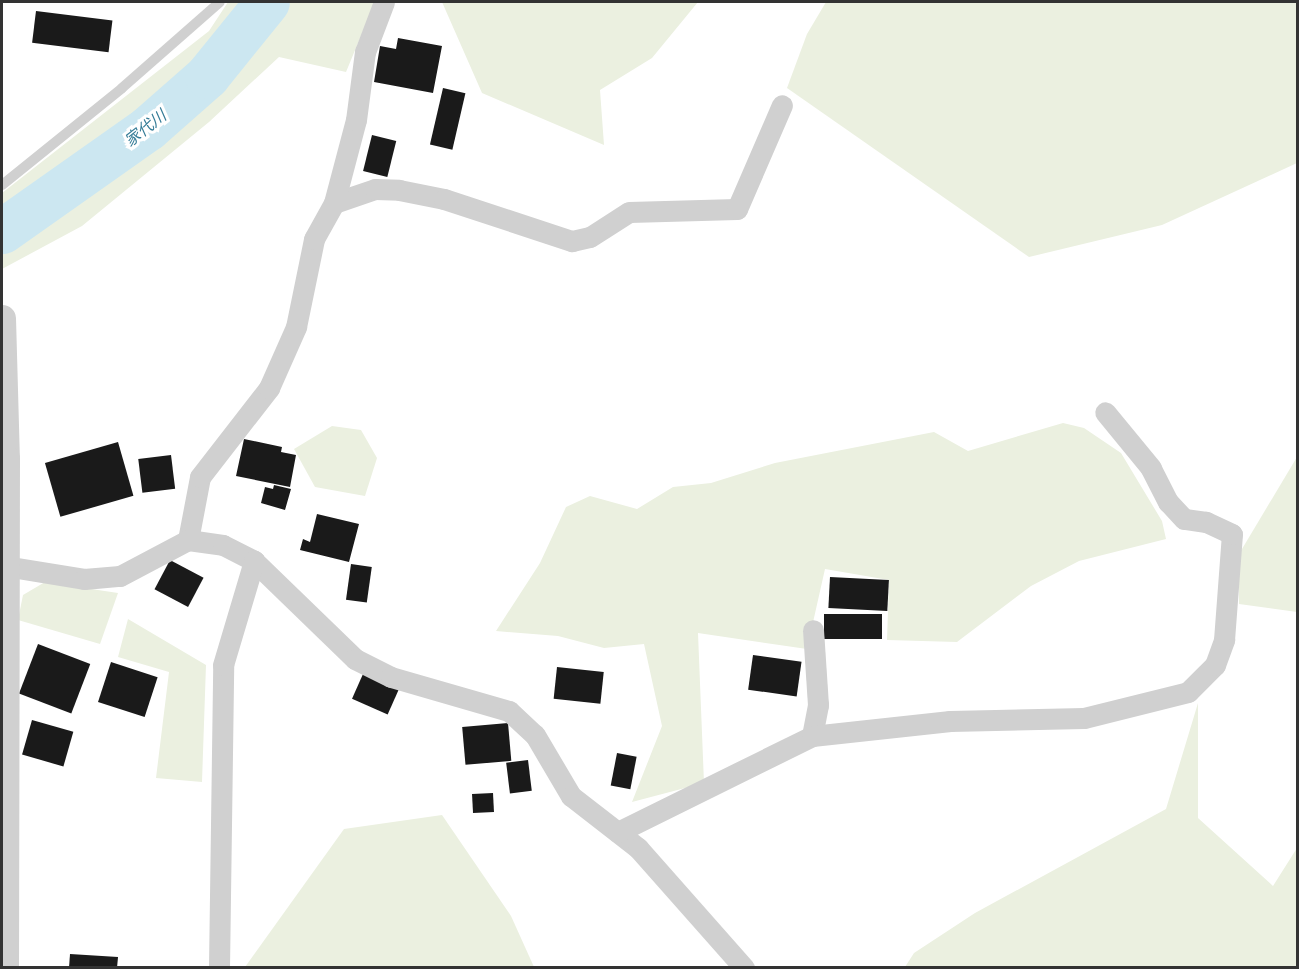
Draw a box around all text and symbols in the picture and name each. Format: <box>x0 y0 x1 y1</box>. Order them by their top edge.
water label: 家代川 <box>120 106 170 150</box>

